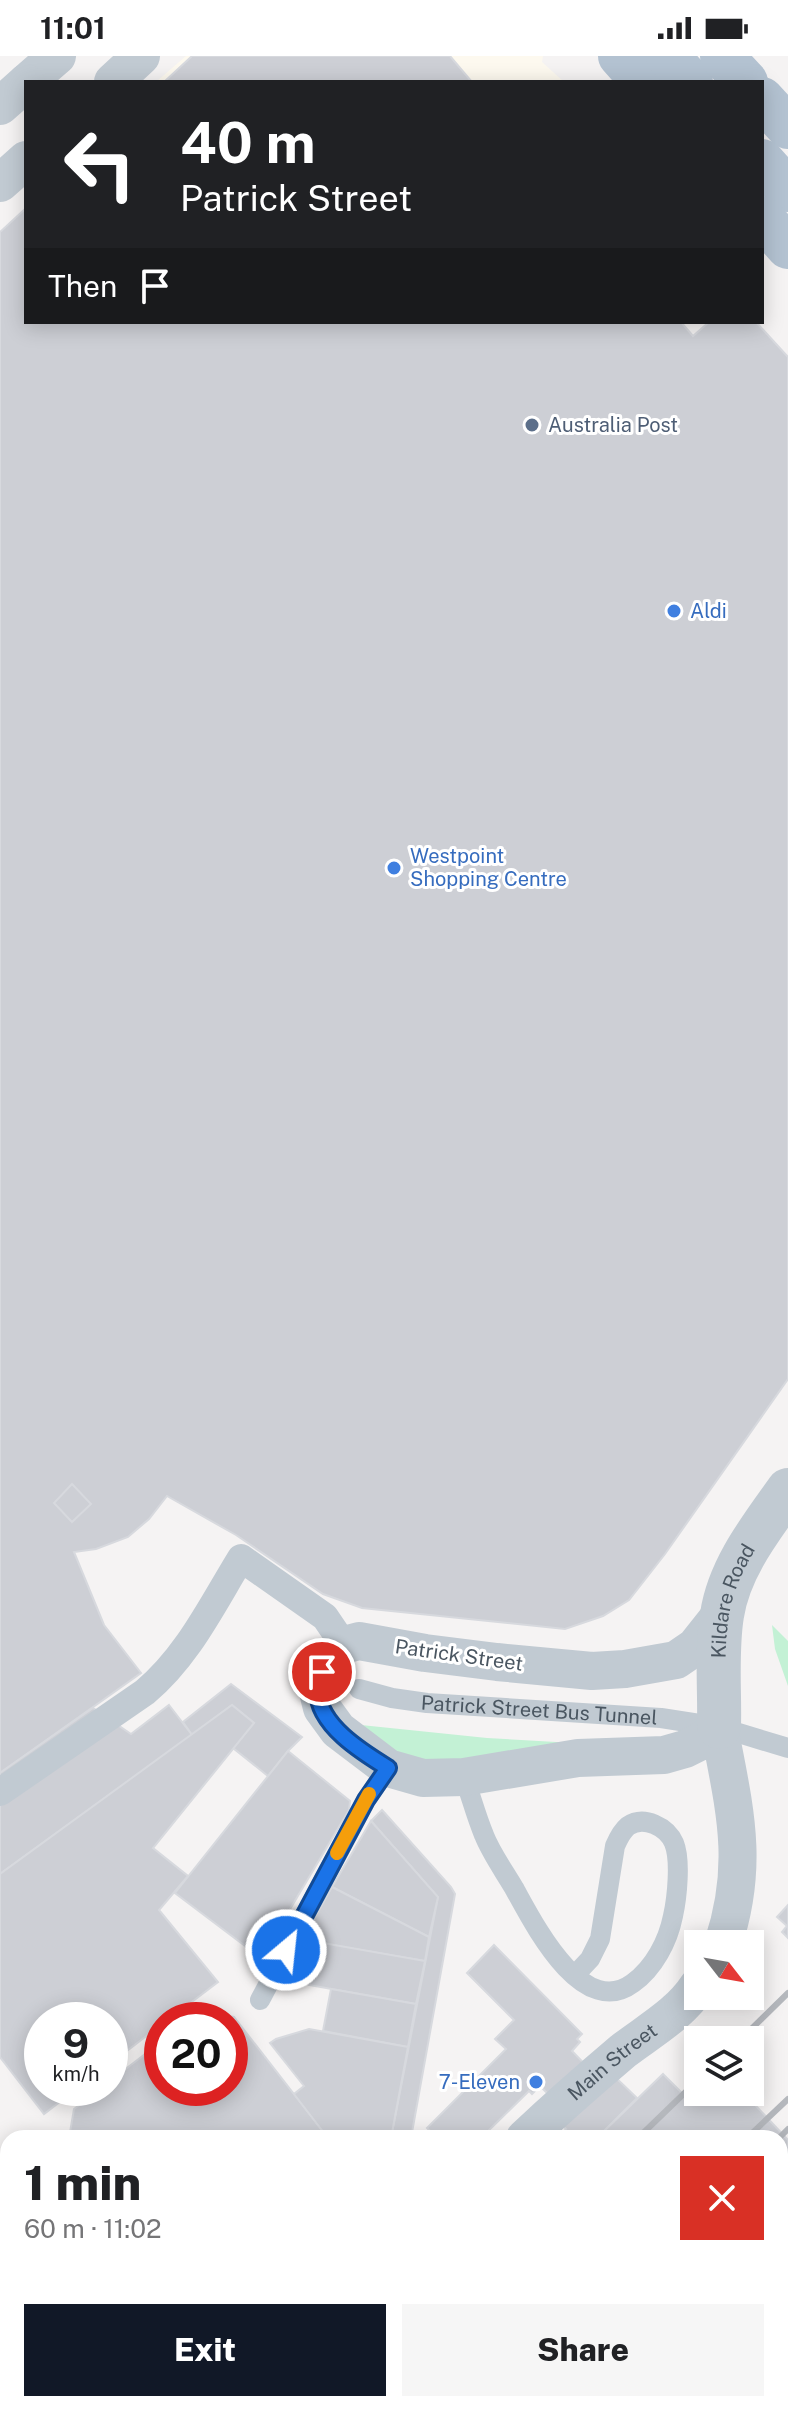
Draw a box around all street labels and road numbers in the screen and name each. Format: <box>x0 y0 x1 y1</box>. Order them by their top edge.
street label: Kildare Road <box>707 1540 760 1659</box>
street label: Patrick Street <box>393 1634 525 1676</box>
street label: Patrick Street Bus Tunnel <box>420 1691 658 1730</box>
street label: Main Street <box>563 2018 662 2105</box>

